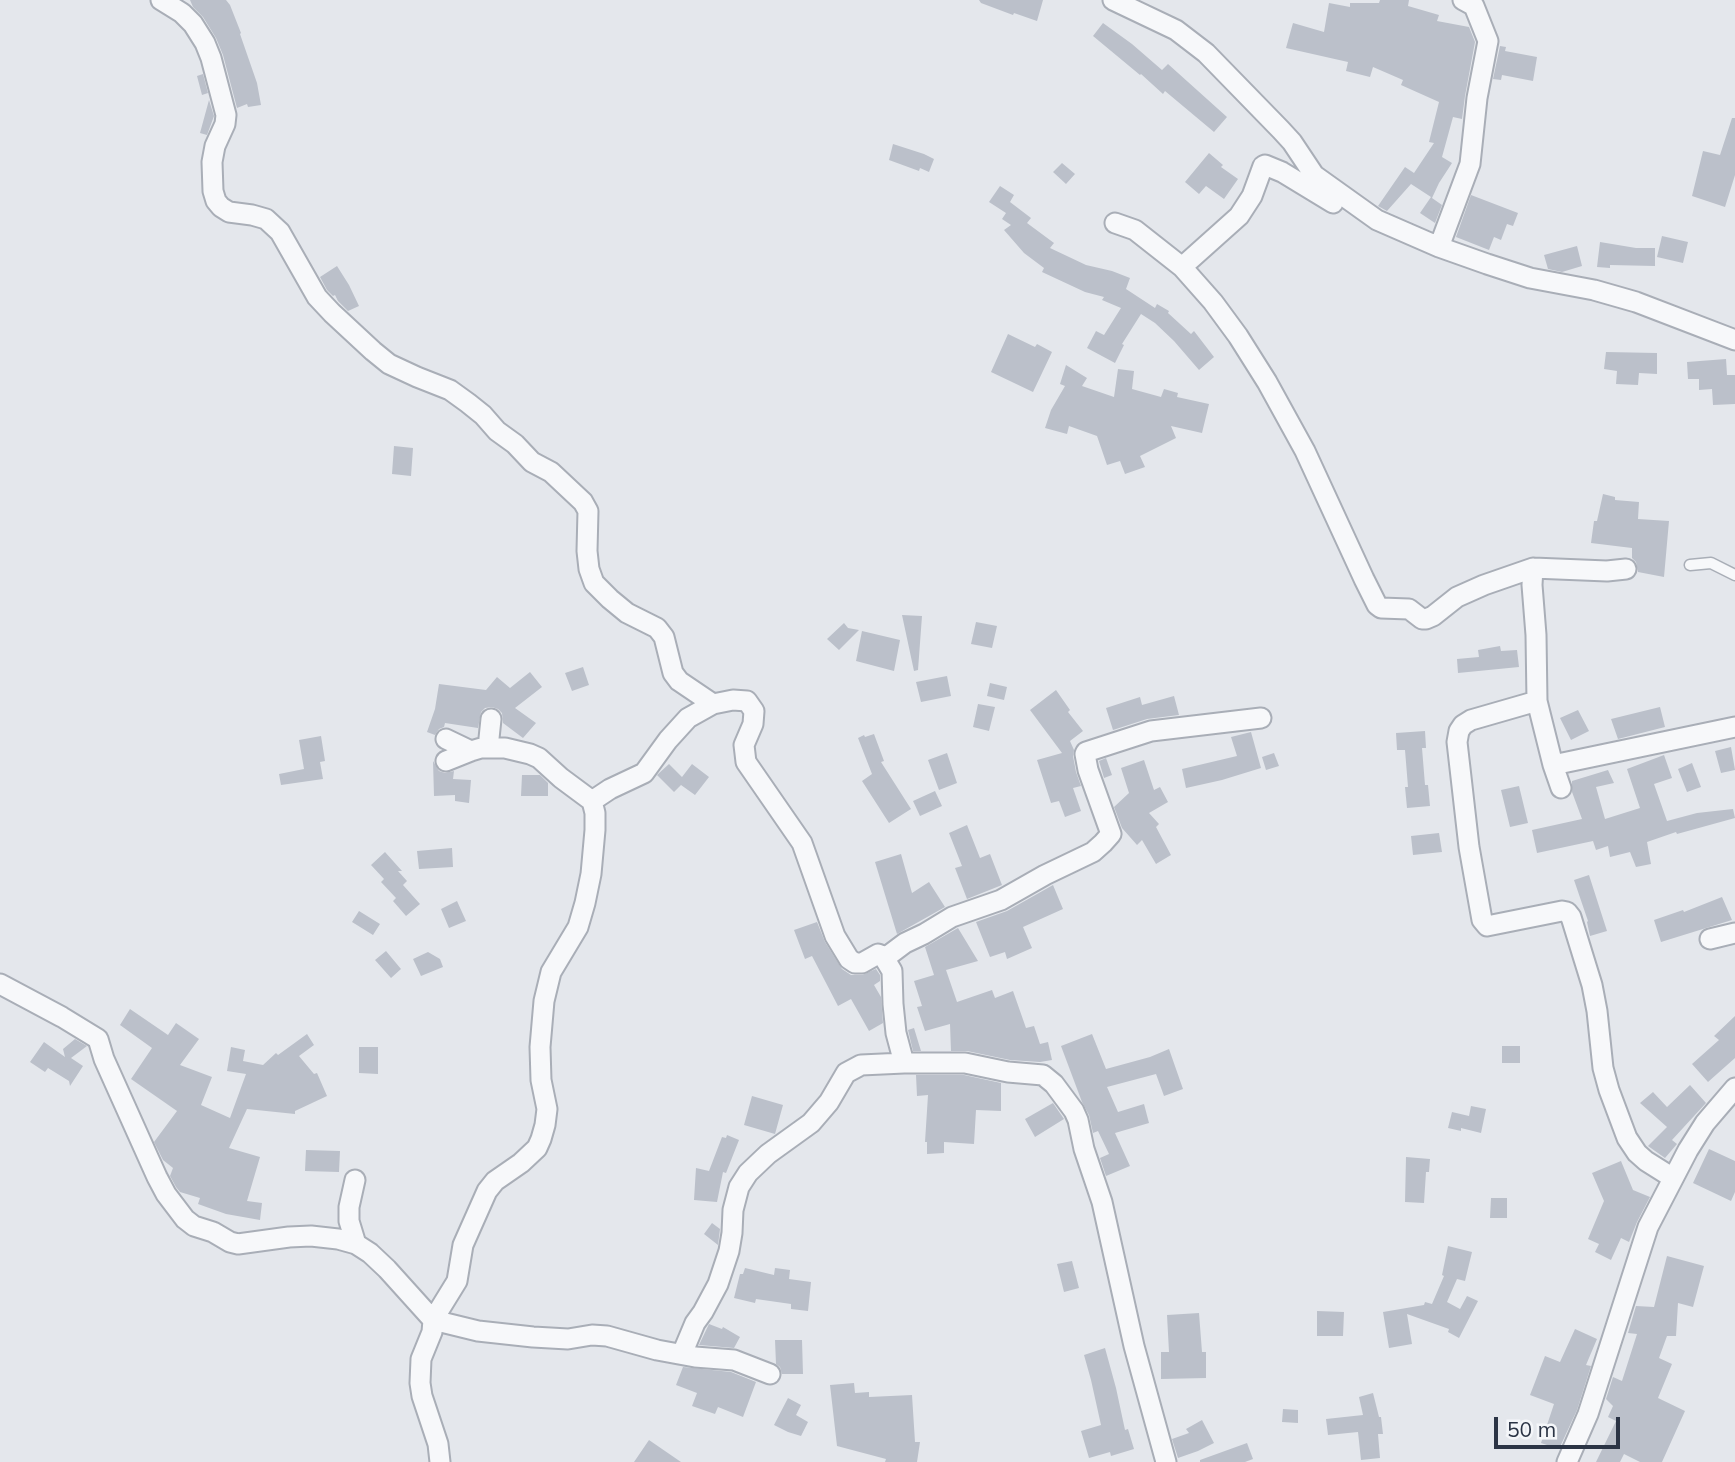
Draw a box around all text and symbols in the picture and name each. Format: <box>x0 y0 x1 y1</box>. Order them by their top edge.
scale bar <box>1497 1402 1623 1446</box>
text: 50 m <box>1507 1416 1556 1442</box>

